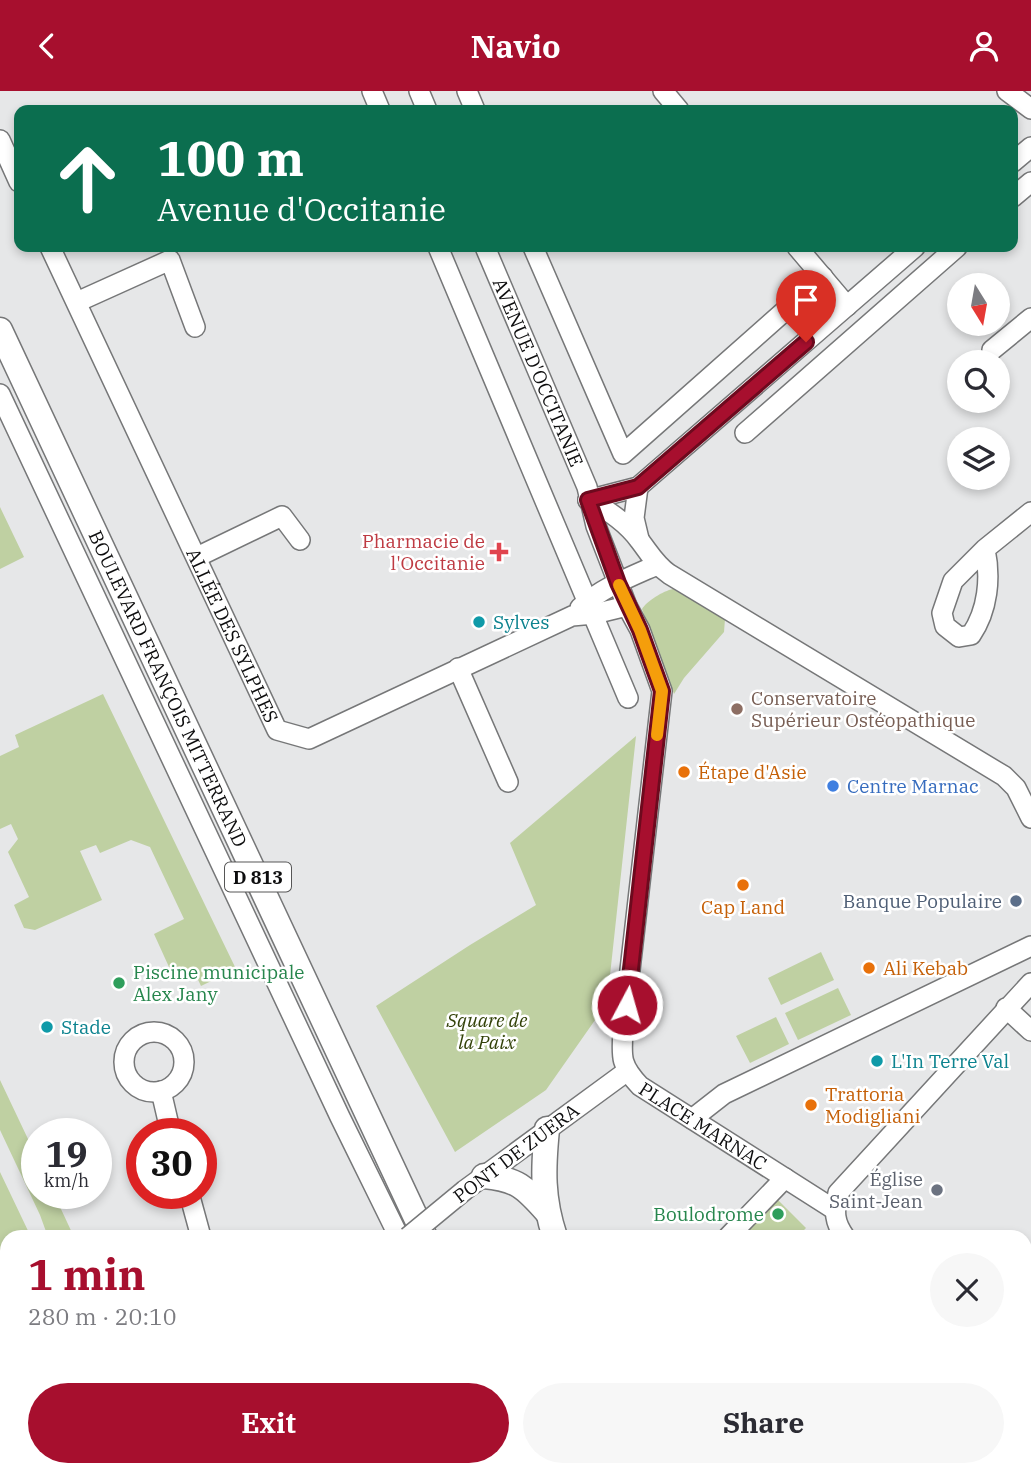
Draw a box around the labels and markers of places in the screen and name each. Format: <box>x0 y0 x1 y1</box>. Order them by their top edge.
pin <box>776 270 836 342</box>
place label: Pharmacie de l'Occitanie <box>362 529 485 575</box>
marker: Pharmacie de l'Occitanie <box>491 544 507 560</box>
place label: Sylves <box>493 610 549 634</box>
marker: Sylves <box>471 614 487 630</box>
place label: Conservatoire Supérieur Ostéopathique <box>751 686 975 732</box>
marker: Conservatoire Supérieur Ostéopathique <box>729 701 745 717</box>
place label: Étape d'Asie <box>698 760 807 784</box>
marker: Étape d'Asie <box>676 764 692 780</box>
place label: Centre Marnac <box>847 774 979 798</box>
marker: Centre Marnac <box>825 778 841 794</box>
marker: Cap Land <box>735 877 751 893</box>
place label: Banque Populaire <box>843 889 1002 913</box>
marker: Banque Populaire <box>1008 893 1024 909</box>
place label: Cap Land <box>701 895 785 919</box>
place label: Ali Kebab <box>883 956 968 980</box>
place label: Piscine municipale Alex Jany <box>133 960 305 1006</box>
marker: Ali Kebab <box>861 960 877 976</box>
marker: Piscine municipale Alex Jany <box>111 975 127 991</box>
place label: Stade <box>61 1015 111 1039</box>
marker: Stade <box>39 1019 55 1035</box>
place label: L'In Terre Val <box>891 1049 1010 1073</box>
marker: L'In Terre Val <box>869 1053 885 1069</box>
place label: Trattoria Modigliani <box>825 1082 921 1128</box>
marker: Trattoria Modigliani <box>803 1097 819 1113</box>
place label: Église Saint-Jean <box>829 1167 923 1213</box>
marker: Église Saint-Jean <box>929 1182 945 1198</box>
place label: Boulodrome <box>653 1202 764 1226</box>
marker: Boulodrome <box>770 1206 786 1222</box>

